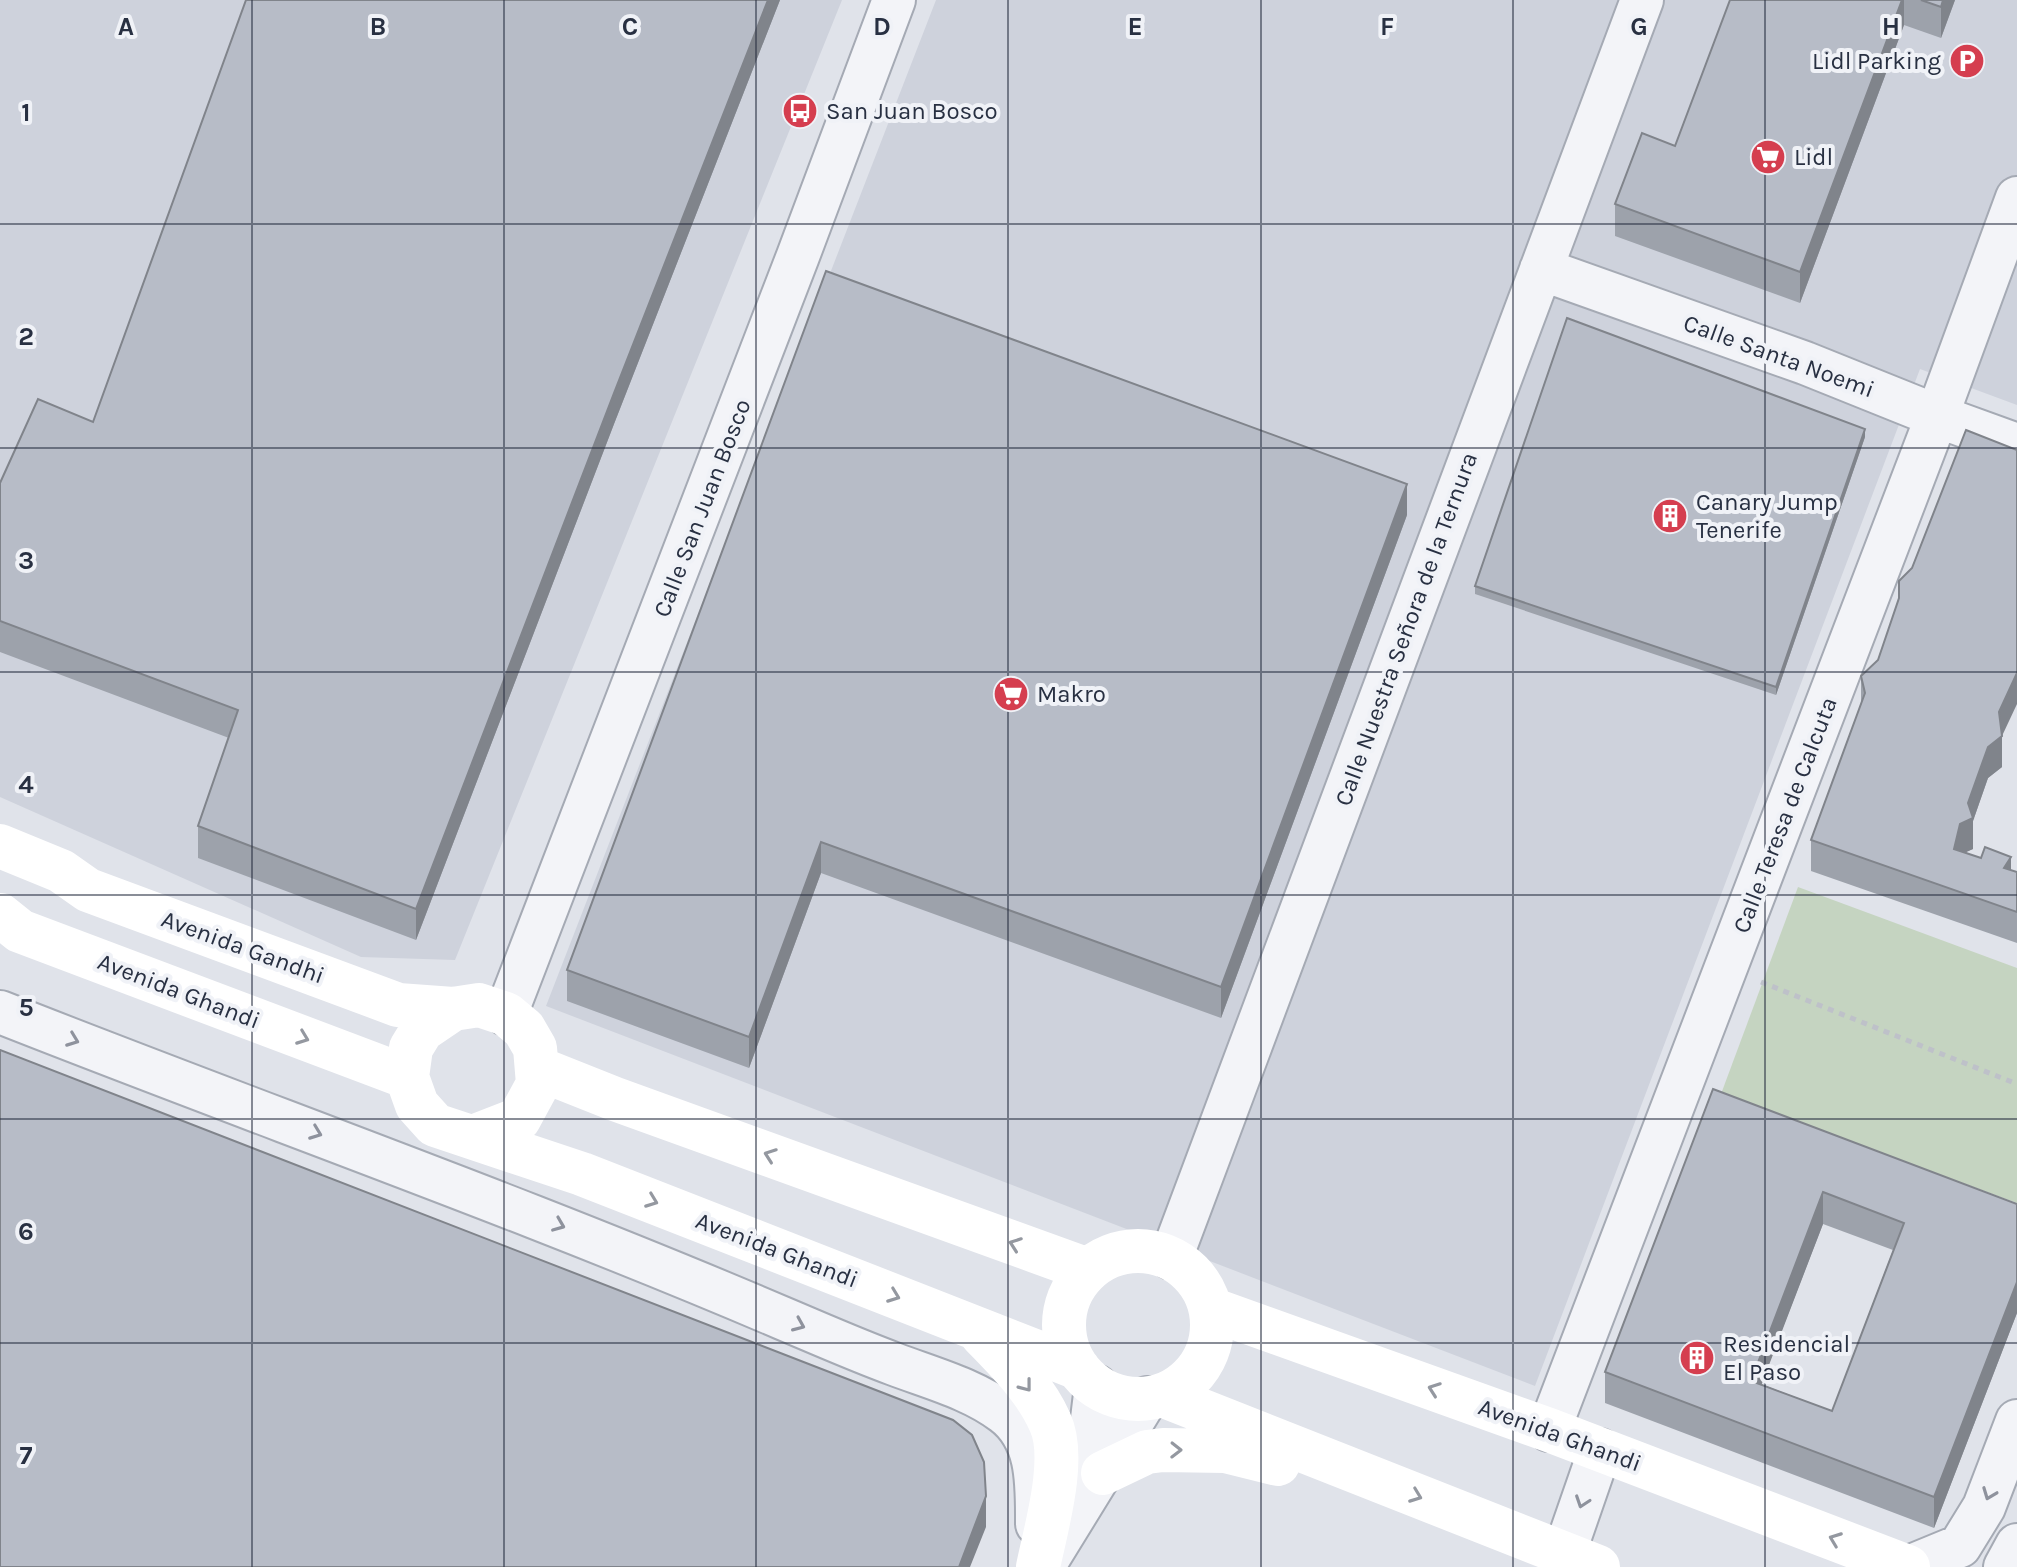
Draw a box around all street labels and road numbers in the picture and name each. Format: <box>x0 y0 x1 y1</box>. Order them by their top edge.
street label: Calle Santa Noemi <box>1680 308 1878 404</box>
street label: Calle San Juan Bosco <box>648 395 756 621</box>
street label: Calle Nuestra Señora de la Ternura <box>1329 449 1483 809</box>
street label: Calle Teresa de Calcuta <box>1727 693 1843 937</box>
street label: Avenida Gandhi <box>158 905 328 989</box>
street label: Avenida Ghandi <box>94 947 264 1035</box>
street label: Avenida Ghandi <box>692 1206 862 1294</box>
street label: Avenida Ghandi <box>1475 1393 1645 1477</box>

